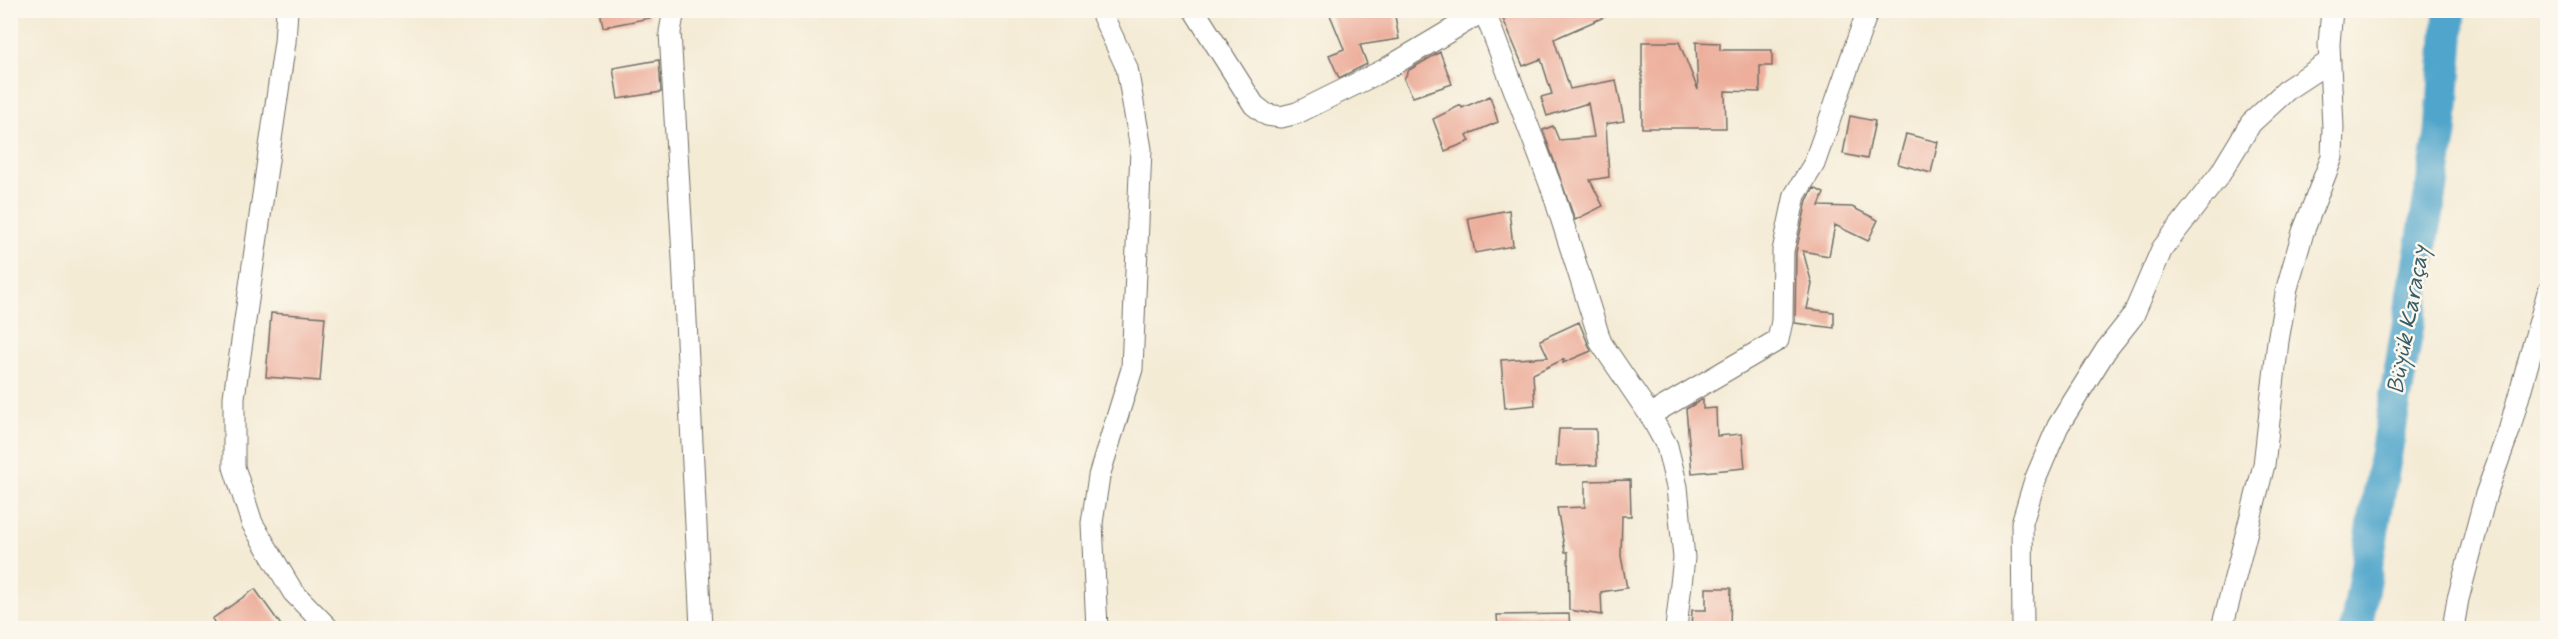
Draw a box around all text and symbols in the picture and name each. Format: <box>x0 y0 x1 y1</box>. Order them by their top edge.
water label: Büyük Karaçay <box>2381 242 2438 397</box>

